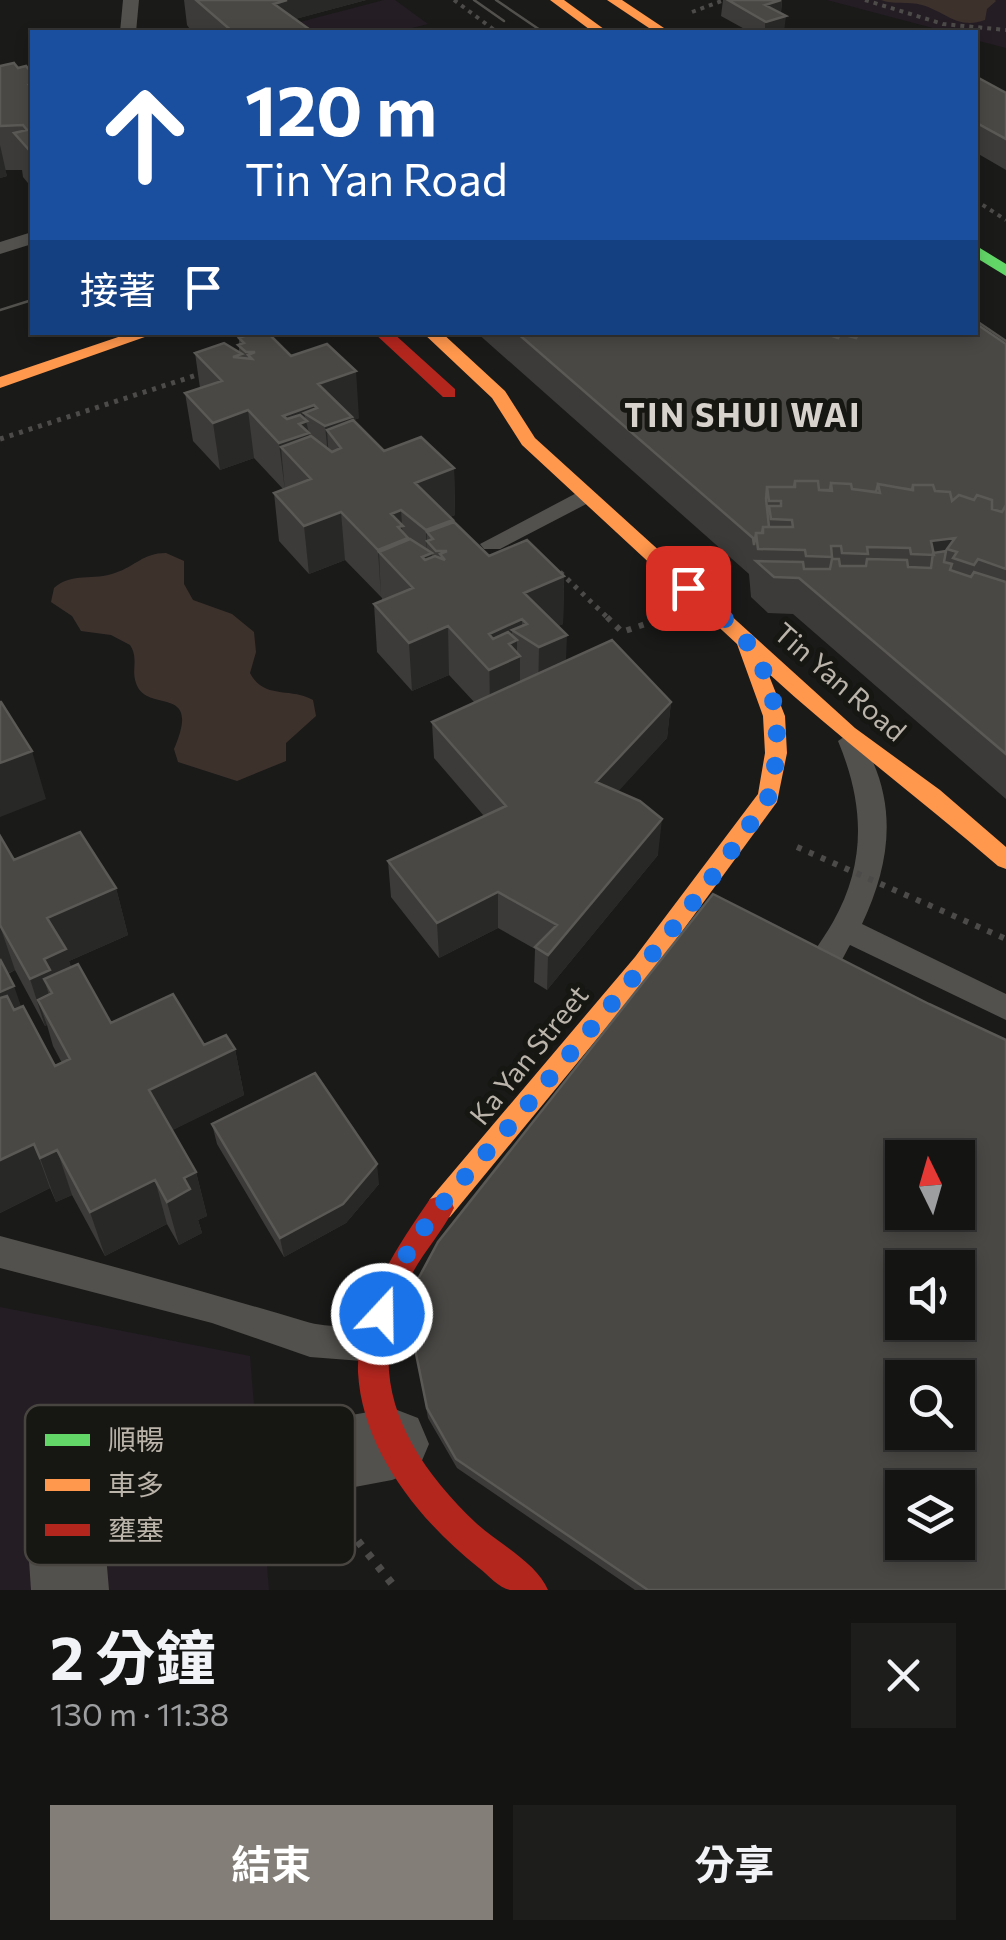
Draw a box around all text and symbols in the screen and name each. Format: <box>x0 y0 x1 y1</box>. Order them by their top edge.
text: 120 m <box>245 65 437 150</box>
icon: ahead <box>80 70 210 200</box>
text: Tin Yan Road <box>245 150 508 205</box>
icon: arrive <box>176 260 231 315</box>
text: 接著 <box>80 265 156 312</box>
district label: TIN SHUI WAI <box>624 394 862 434</box>
pin <box>646 546 731 631</box>
icon: arrive <box>661 561 716 616</box>
street label: Tin Yan Road <box>768 615 913 748</box>
street label: Ka Yan Street <box>462 978 595 1131</box>
north arrow <box>885 1140 975 1230</box>
map controls <box>885 1140 975 1560</box>
button: sound <box>885 1250 975 1340</box>
position arrow <box>330 1262 434 1366</box>
button: search <box>885 1360 975 1450</box>
legend <box>25 1405 355 1565</box>
text: 順暢 <box>108 1422 164 1456</box>
text: 車多 <box>108 1467 164 1501</box>
button: layers <box>885 1470 975 1560</box>
text: 壅塞 <box>108 1512 164 1546</box>
text: 2 分鐘 <box>50 1619 216 1692</box>
button: close <box>851 1623 956 1728</box>
text: 130 m · 11:38 <box>50 1693 229 1733</box>
button: 結束 <box>50 1805 493 1920</box>
button: 分享 <box>513 1805 956 1920</box>

